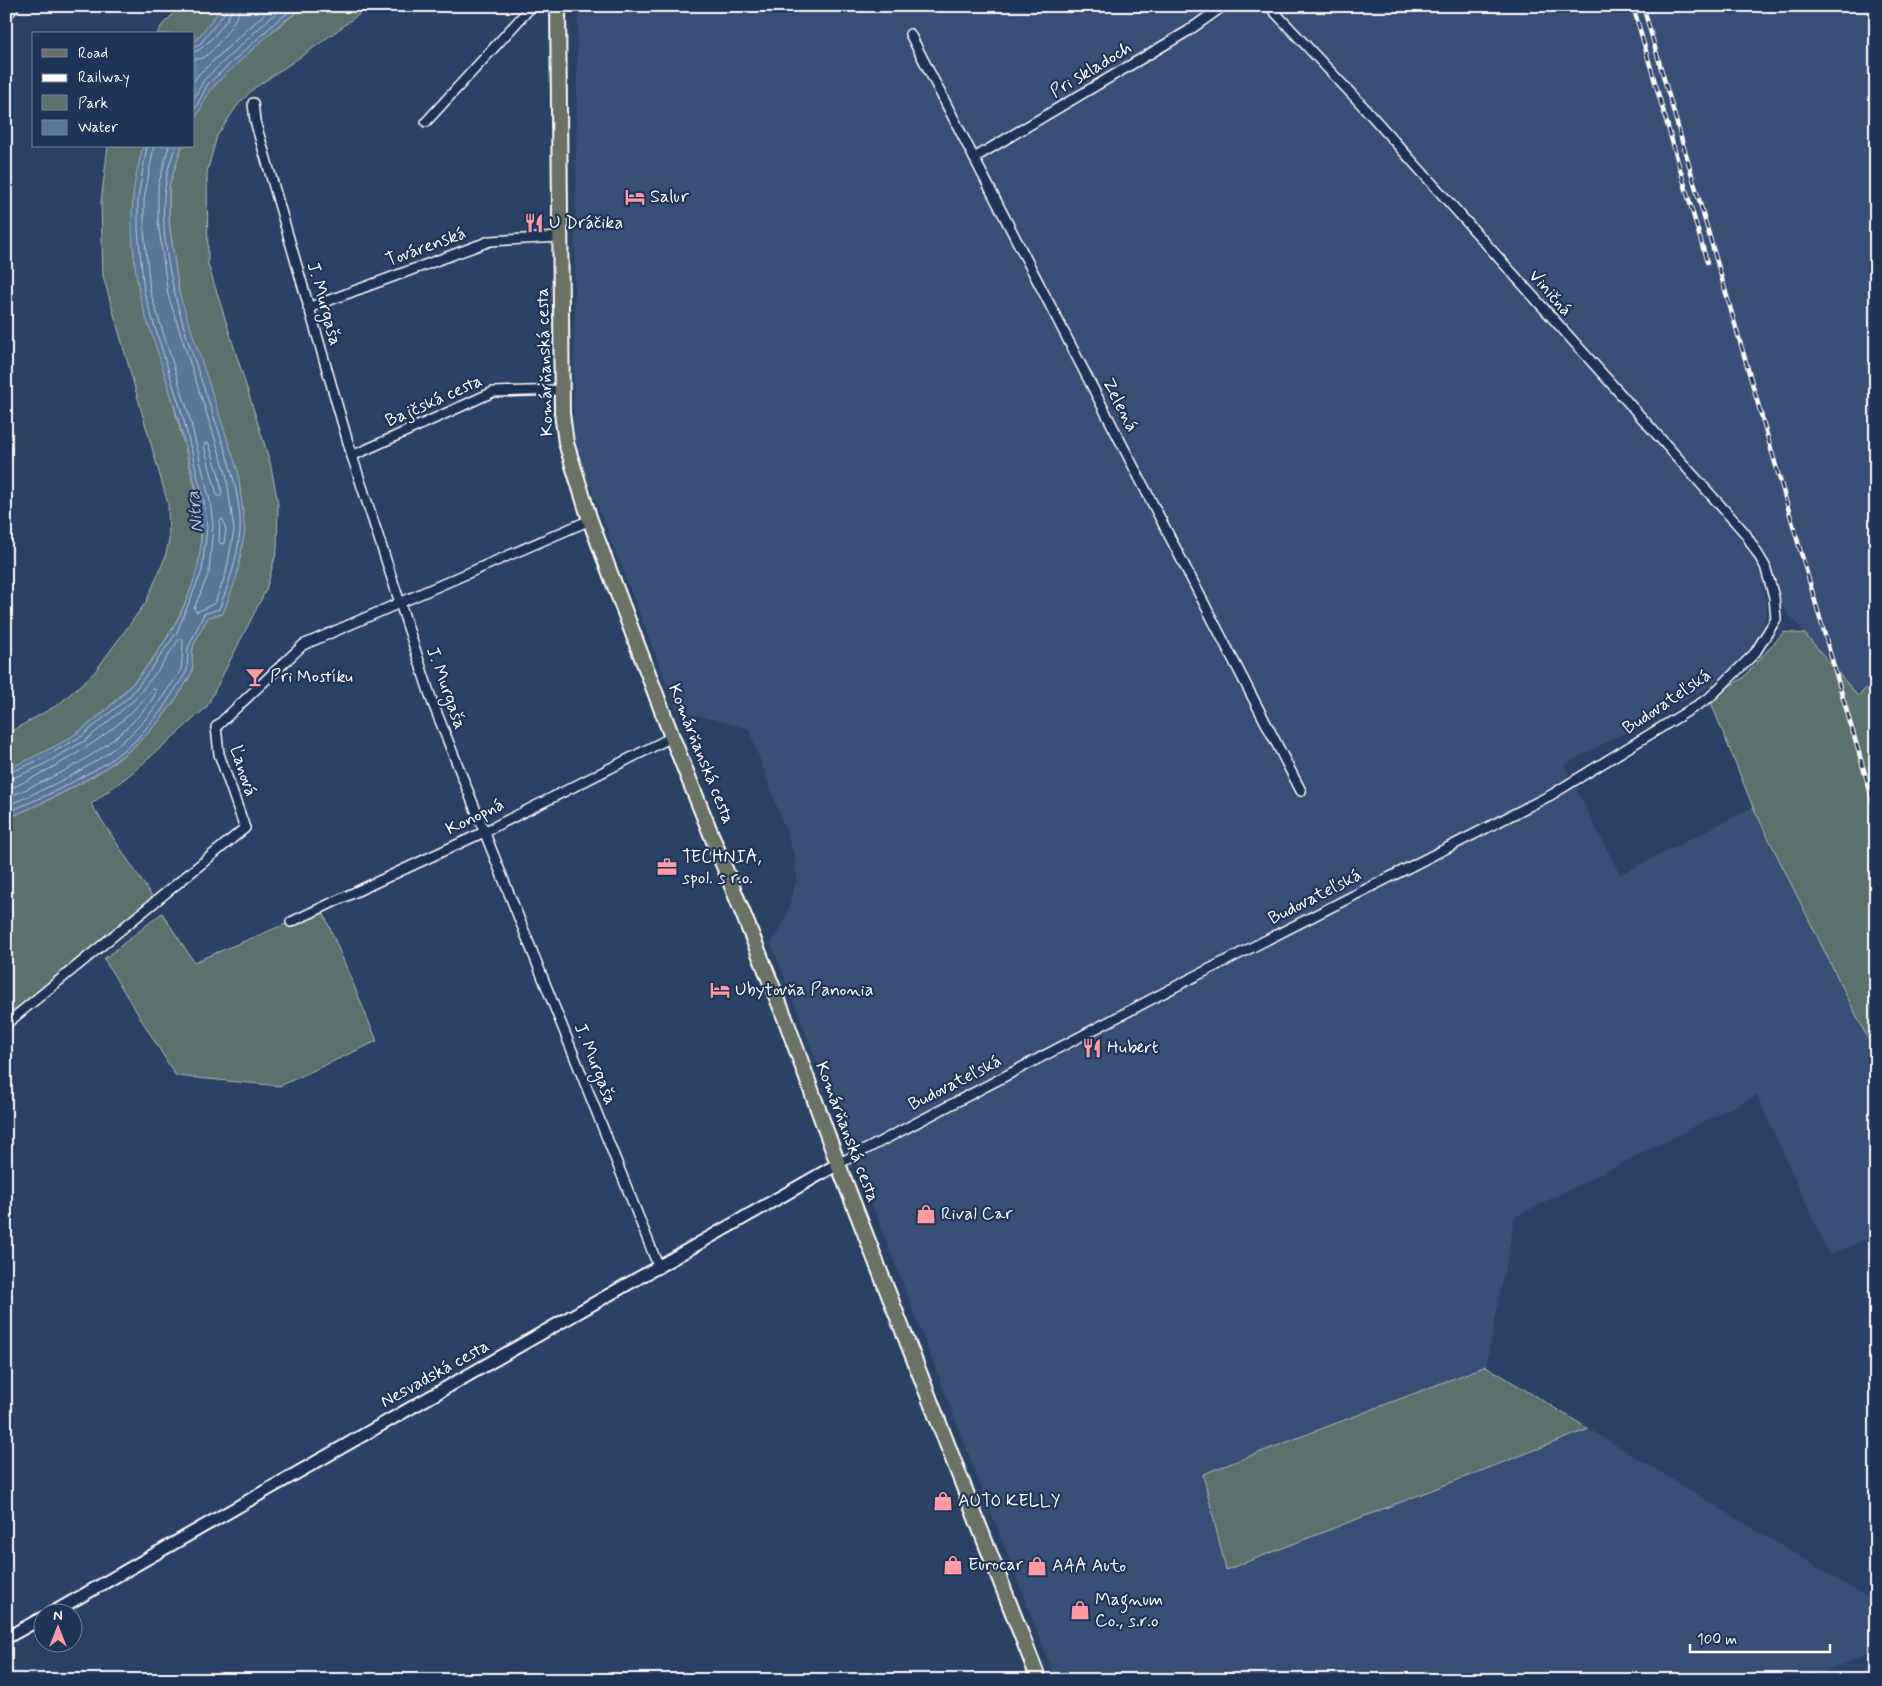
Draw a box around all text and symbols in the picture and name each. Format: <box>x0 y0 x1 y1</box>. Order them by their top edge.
legend <box>32 32 195 148</box>
street label: Pri skladoch <box>1046 36 1136 104</box>
text: Road <box>78 44 108 64</box>
text: Railway <box>78 68 130 88</box>
text: Park <box>78 94 108 114</box>
text: Water <box>78 118 118 138</box>
place label: Salur <box>650 185 689 209</box>
hotel icon: Salur <box>624 186 646 208</box>
place label: U Dráčika <box>549 211 623 235</box>
restaurant icon: U Dráčika <box>523 212 545 234</box>
street label: Továrenská <box>383 221 469 273</box>
street label: J. Murgaša <box>300 259 347 349</box>
street label: Viničná <box>1523 265 1577 321</box>
street label: Komárňanská cesta <box>530 287 560 437</box>
street label: Bajčská cesta <box>382 369 486 433</box>
street label: Zelená <box>1096 374 1144 436</box>
water label: Nitra <box>180 489 210 534</box>
street label: J. Murgaša <box>419 643 472 733</box>
street label: Budovateľská <box>1618 664 1716 740</box>
place label: Pri Mostíku <box>270 665 353 689</box>
bar icon: Pri Mostíku <box>244 666 266 688</box>
street label: Komárňanská cesta <box>662 680 740 828</box>
street label: Ľanová <box>224 743 262 799</box>
street label: Konopná <box>442 793 508 841</box>
place label: TECHNIA, spol. s r.o. <box>682 845 762 890</box>
office icon: TECHNIA, spol. s r.o. <box>656 856 678 878</box>
street label: Budovateľská <box>1264 863 1366 931</box>
place label: Ubytovňa Panonia <box>735 978 873 1002</box>
hotel icon: Ubytovňa Panonia <box>709 979 731 1001</box>
street label: J. Murgaša <box>567 1020 622 1109</box>
place label: Hubert <box>1107 1036 1159 1060</box>
restaurant icon: Hubert <box>1081 1037 1103 1059</box>
street label: Budovateľská <box>904 1049 1006 1117</box>
street label: Komárňanská cesta <box>809 1058 885 1206</box>
place label: Rival Car <box>941 1202 1013 1226</box>
shop icon: Rival Car <box>915 1203 937 1225</box>
street label: Nesvadská cesta <box>376 1334 494 1414</box>
place label: AUTO KELLY <box>958 1489 1061 1513</box>
shop icon: AUTO KELLY <box>932 1490 954 1512</box>
place label: Eurocar <box>968 1553 1024 1577</box>
shop icon: Eurocar <box>942 1554 964 1576</box>
place label: AAA Auto <box>1052 1554 1126 1578</box>
shop icon: AAA Auto <box>1026 1555 1048 1577</box>
place label: Magnum Co., s.r.o <box>1095 1588 1163 1633</box>
shop icon: Magnum Co., s.r.o <box>1069 1599 1091 1621</box>
north arrow <box>32 1604 82 1654</box>
text: N <box>53 1607 63 1625</box>
scale bar <box>1690 1621 1830 1653</box>
text: 100 m <box>1697 1630 1737 1650</box>

